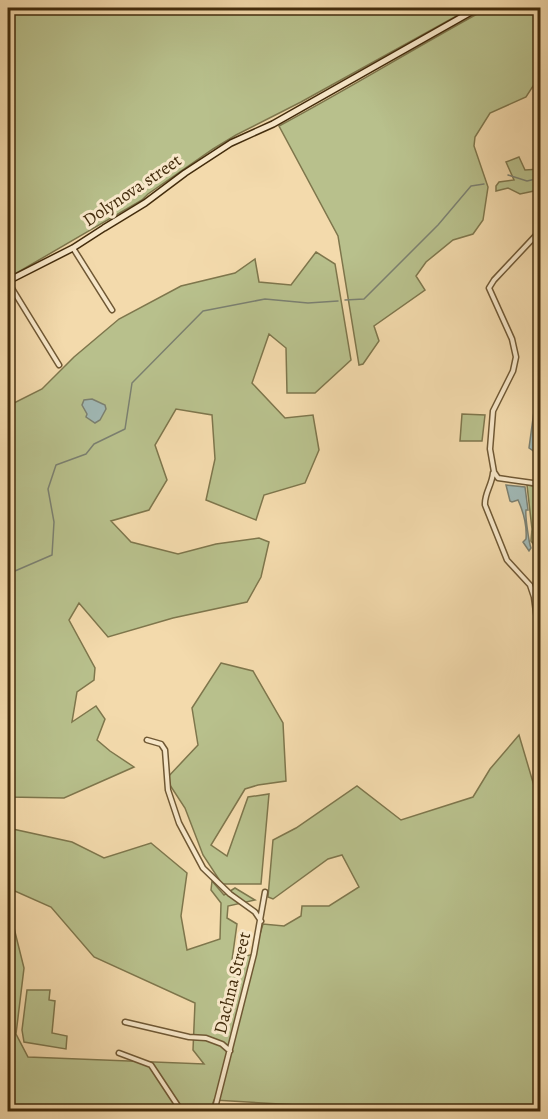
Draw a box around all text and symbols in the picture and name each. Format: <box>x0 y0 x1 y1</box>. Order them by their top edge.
street label: Dolynova street <box>78 148 186 232</box>
street label: Dachna Street <box>208 929 256 1037</box>

